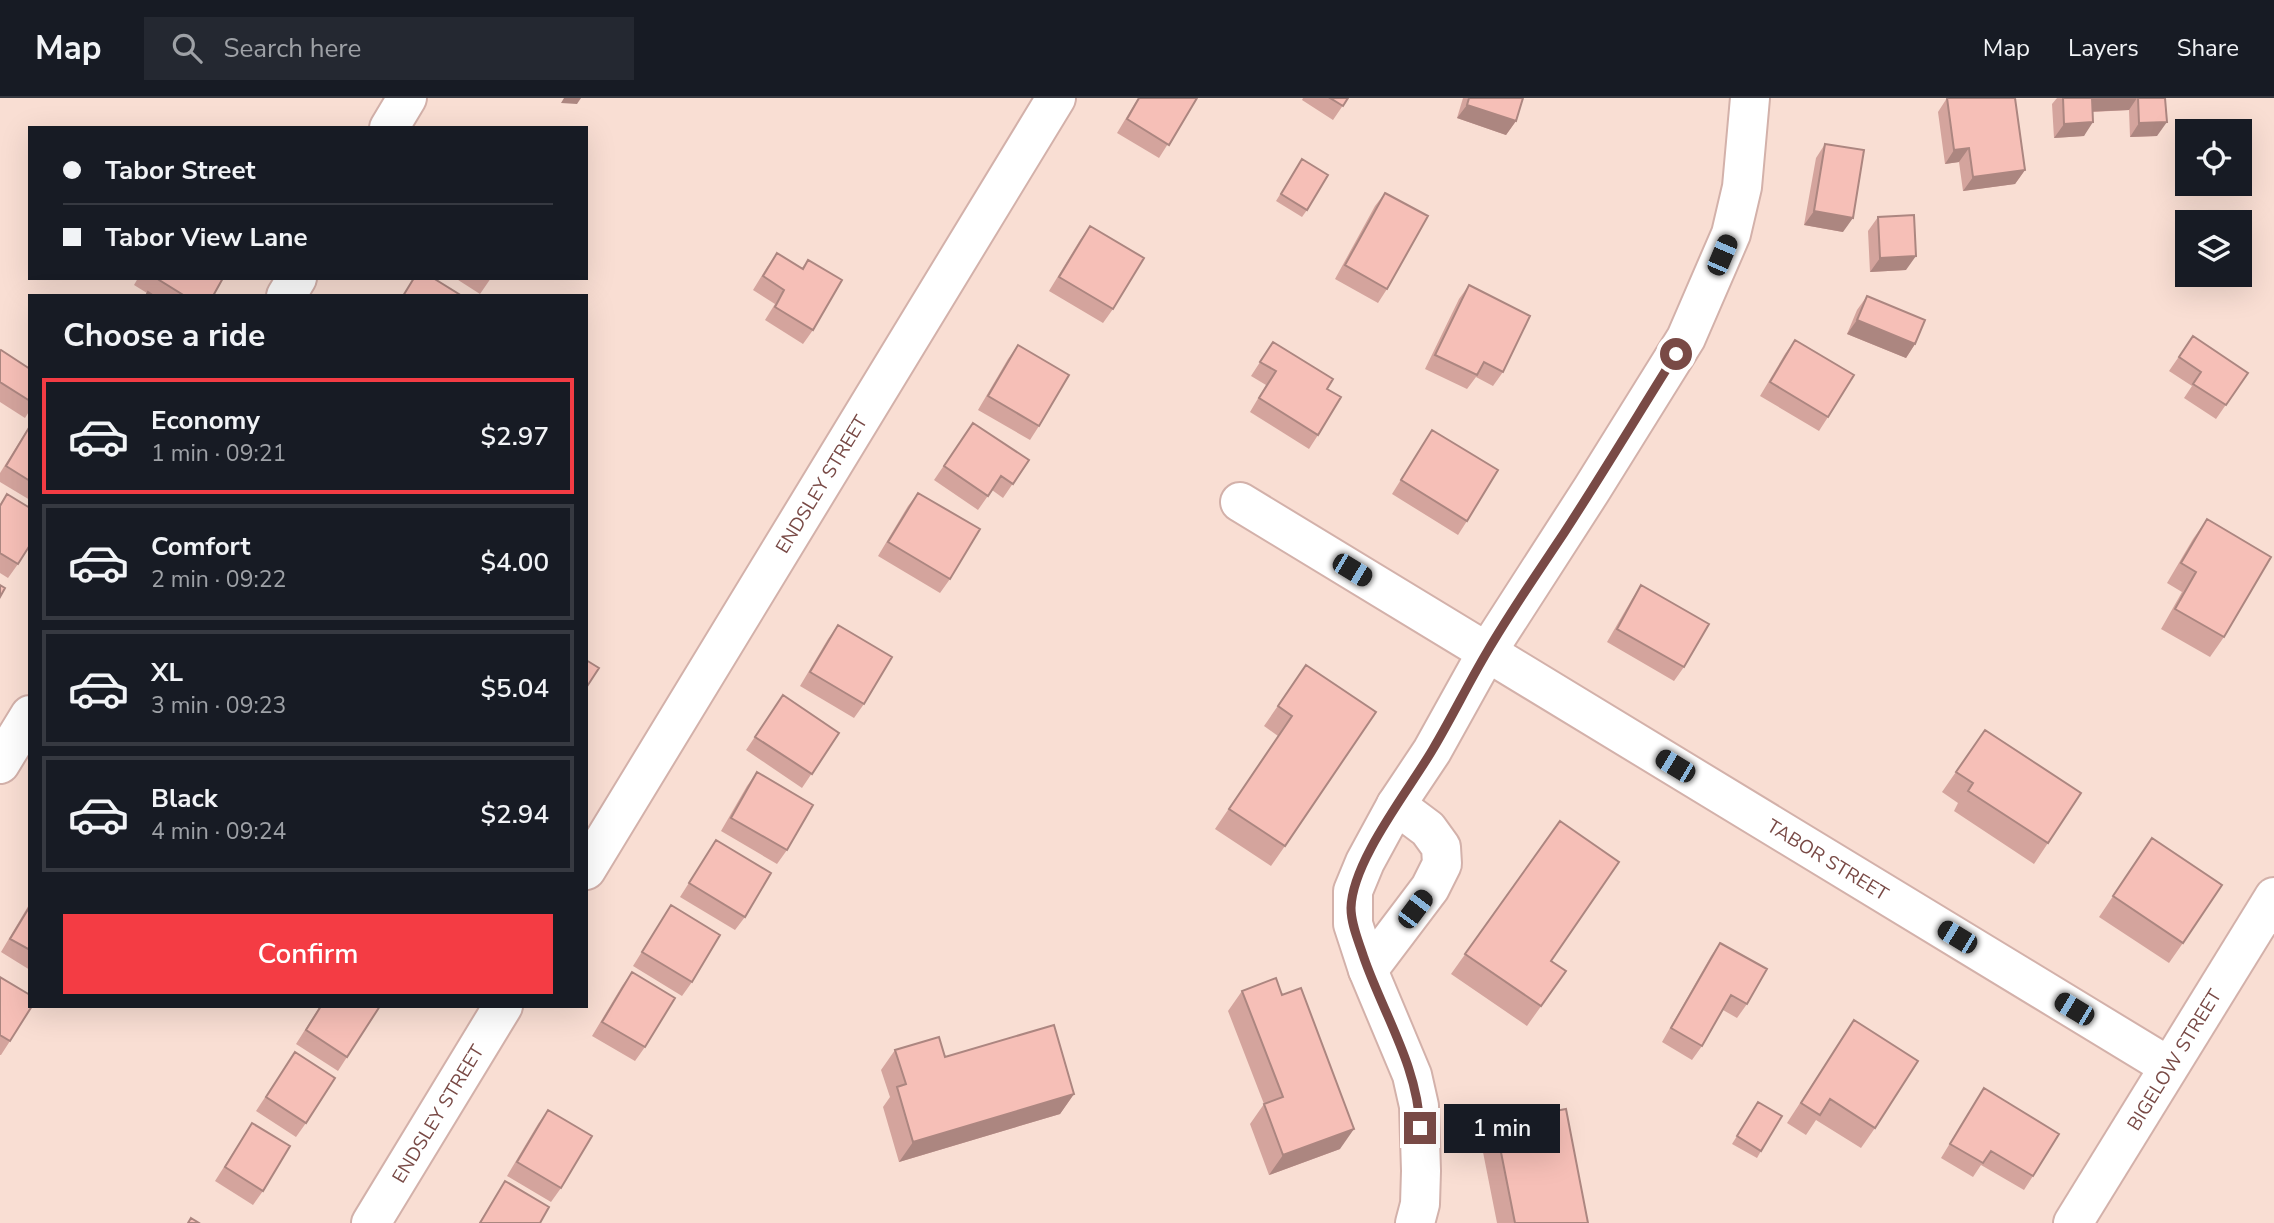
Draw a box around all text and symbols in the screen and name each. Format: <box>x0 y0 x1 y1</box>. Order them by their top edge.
search box <box>144 17 634 80</box>
text: Map <box>35 26 102 71</box>
icon: search <box>168 29 206 67</box>
text: Search here <box>224 31 361 66</box>
text: Map <box>1983 32 2030 64</box>
text: Layers <box>2068 32 2139 64</box>
text: Share <box>2177 32 2239 64</box>
map controls <box>2175 119 2252 287</box>
button: locate <box>2175 119 2252 196</box>
text: Tabor Street <box>105 153 256 188</box>
button: layers <box>2175 210 2252 287</box>
text: Tabor View Lane <box>105 220 308 255</box>
car <box>1705 232 1740 278</box>
text: Choose a ride <box>63 314 265 357</box>
route start <box>1660 338 1692 370</box>
text: Economy <box>151 403 260 438</box>
icon: car <box>67 405 130 468</box>
street label: ENDSLEY STREET <box>770 410 874 558</box>
text: $2.97 <box>480 419 549 454</box>
text: 1 min · 09:21 <box>151 438 286 469</box>
text: Comfort <box>151 529 251 564</box>
icon: car <box>67 531 130 594</box>
text: $4.00 <box>480 545 549 580</box>
car <box>1329 550 1376 590</box>
text: 2 min · 09:22 <box>151 564 286 595</box>
text: XL <box>151 655 183 690</box>
icon: car <box>67 657 130 720</box>
text: $5.04 <box>480 671 549 706</box>
text: 3 min · 09:23 <box>151 690 286 721</box>
car <box>1652 746 1699 786</box>
text: Black <box>151 781 218 816</box>
icon: car <box>67 783 130 846</box>
text: $2.94 <box>480 797 549 832</box>
street label: TABOR STREET <box>1762 813 1894 907</box>
text: 4 min · 09:24 <box>151 816 286 847</box>
car <box>1394 886 1437 932</box>
button: Confirm <box>63 914 553 994</box>
car <box>1934 917 1981 957</box>
street label: BIGELOW STREET <box>2121 984 2228 1136</box>
car <box>2051 989 2098 1029</box>
street label: ENDSLEY STREET <box>386 1040 491 1188</box>
callout: 1 min <box>1444 1104 1560 1152</box>
route end <box>1404 1112 1436 1144</box>
text: 1 min <box>1473 1113 1531 1144</box>

